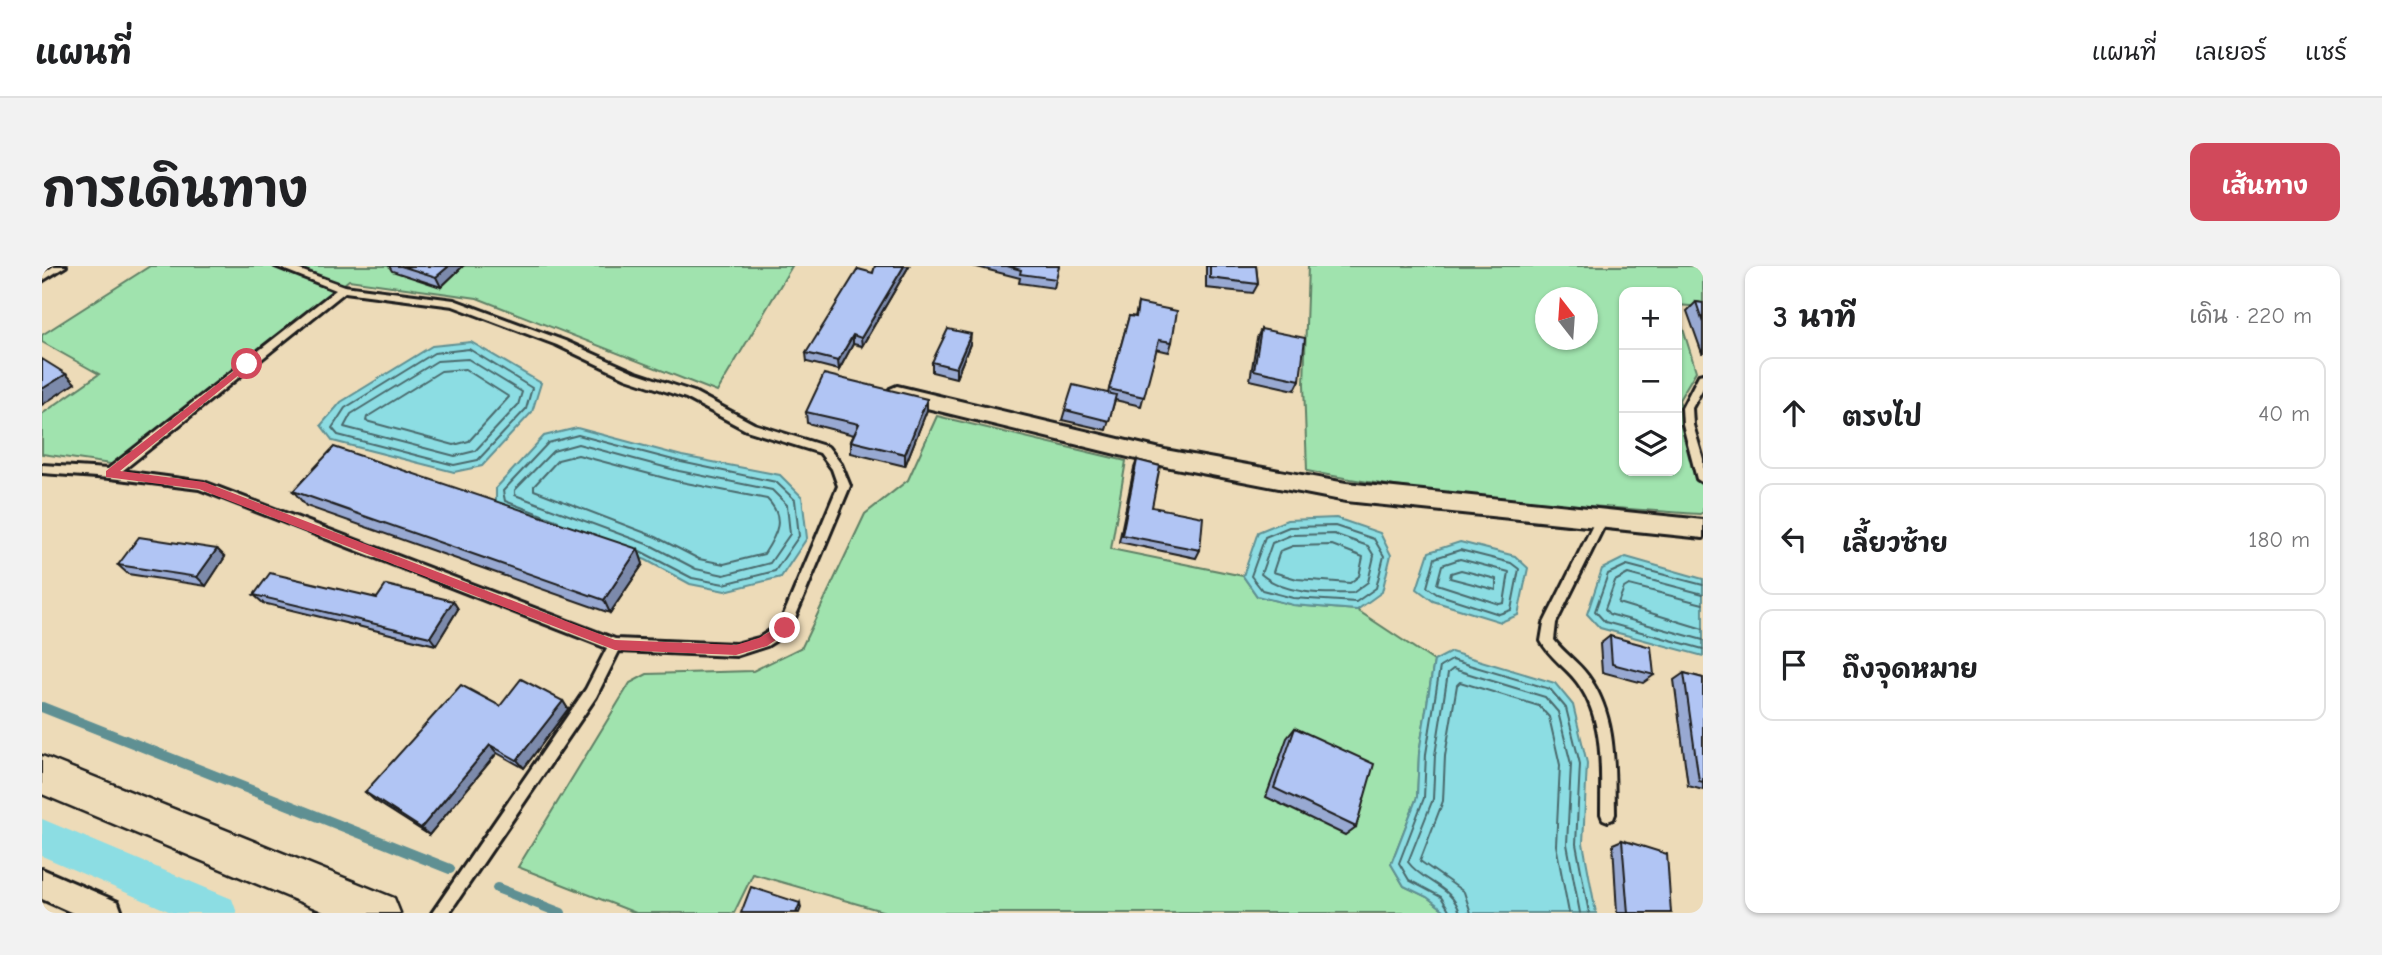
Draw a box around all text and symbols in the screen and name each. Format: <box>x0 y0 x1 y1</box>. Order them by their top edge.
text: แผนที่ <box>35 34 132 72</box>
text: แผนที่ <box>2092 38 2157 66</box>
text: เลเยอร์ <box>2195 38 2267 66</box>
text: แชร์ <box>2305 38 2347 66</box>
button: เส้นทาง <box>2190 143 2340 221</box>
text: การเดินทาง <box>42 162 308 218</box>
north arrow <box>1535 287 1598 350</box>
map controls <box>1619 287 1682 476</box>
button: + <box>1619 287 1682 350</box>
text: 3 นาที <box>1773 300 1856 335</box>
text: เดิน · 220 m <box>2189 302 2312 329</box>
route start <box>231 348 262 379</box>
button: − <box>1619 350 1682 413</box>
icon: ahead <box>1775 394 1813 432</box>
text: 40 m <box>2258 400 2310 427</box>
text: ตรงไป <box>1842 403 1922 433</box>
button: layers <box>1619 413 1682 476</box>
icon: left <box>1775 520 1813 558</box>
text: 180 m <box>2248 526 2310 553</box>
text: เลี้ยวซ้าย <box>1842 529 1948 559</box>
route end <box>769 612 800 643</box>
icon: arrive <box>1775 646 1813 684</box>
text: ถึงจุดหมาย <box>1842 655 1978 685</box>

